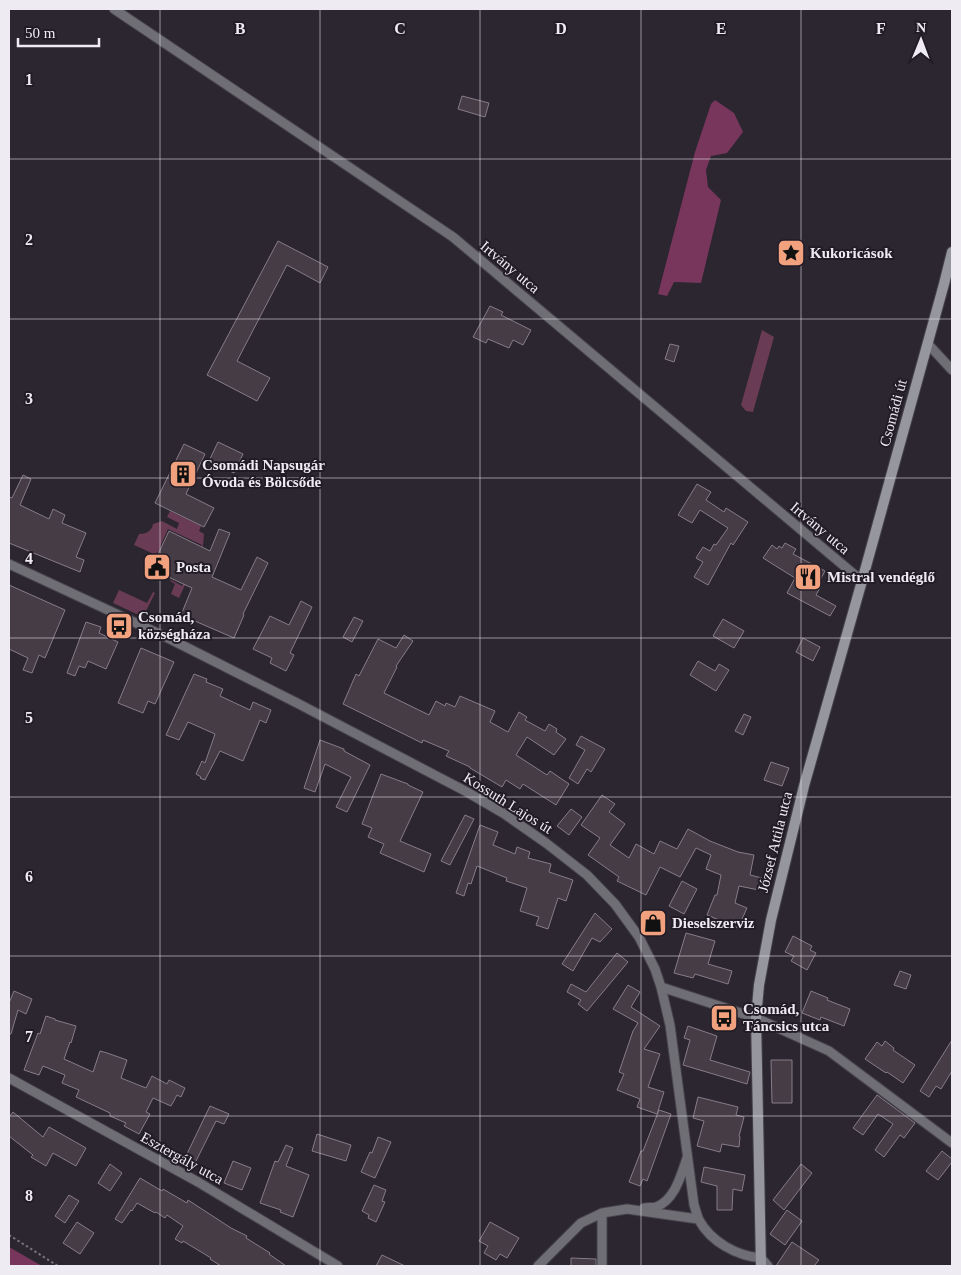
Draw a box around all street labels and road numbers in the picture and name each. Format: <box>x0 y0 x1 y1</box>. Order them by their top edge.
street label: Irtvány utca <box>477 238 543 296</box>
street label: Csomádi út <box>876 377 910 448</box>
street label: Irtvány utca <box>787 499 853 557</box>
street label: Kossuth Lajos út <box>461 769 556 837</box>
street label: József Attila utca <box>755 790 795 894</box>
street label: Esztergály utca <box>138 1129 226 1187</box>

